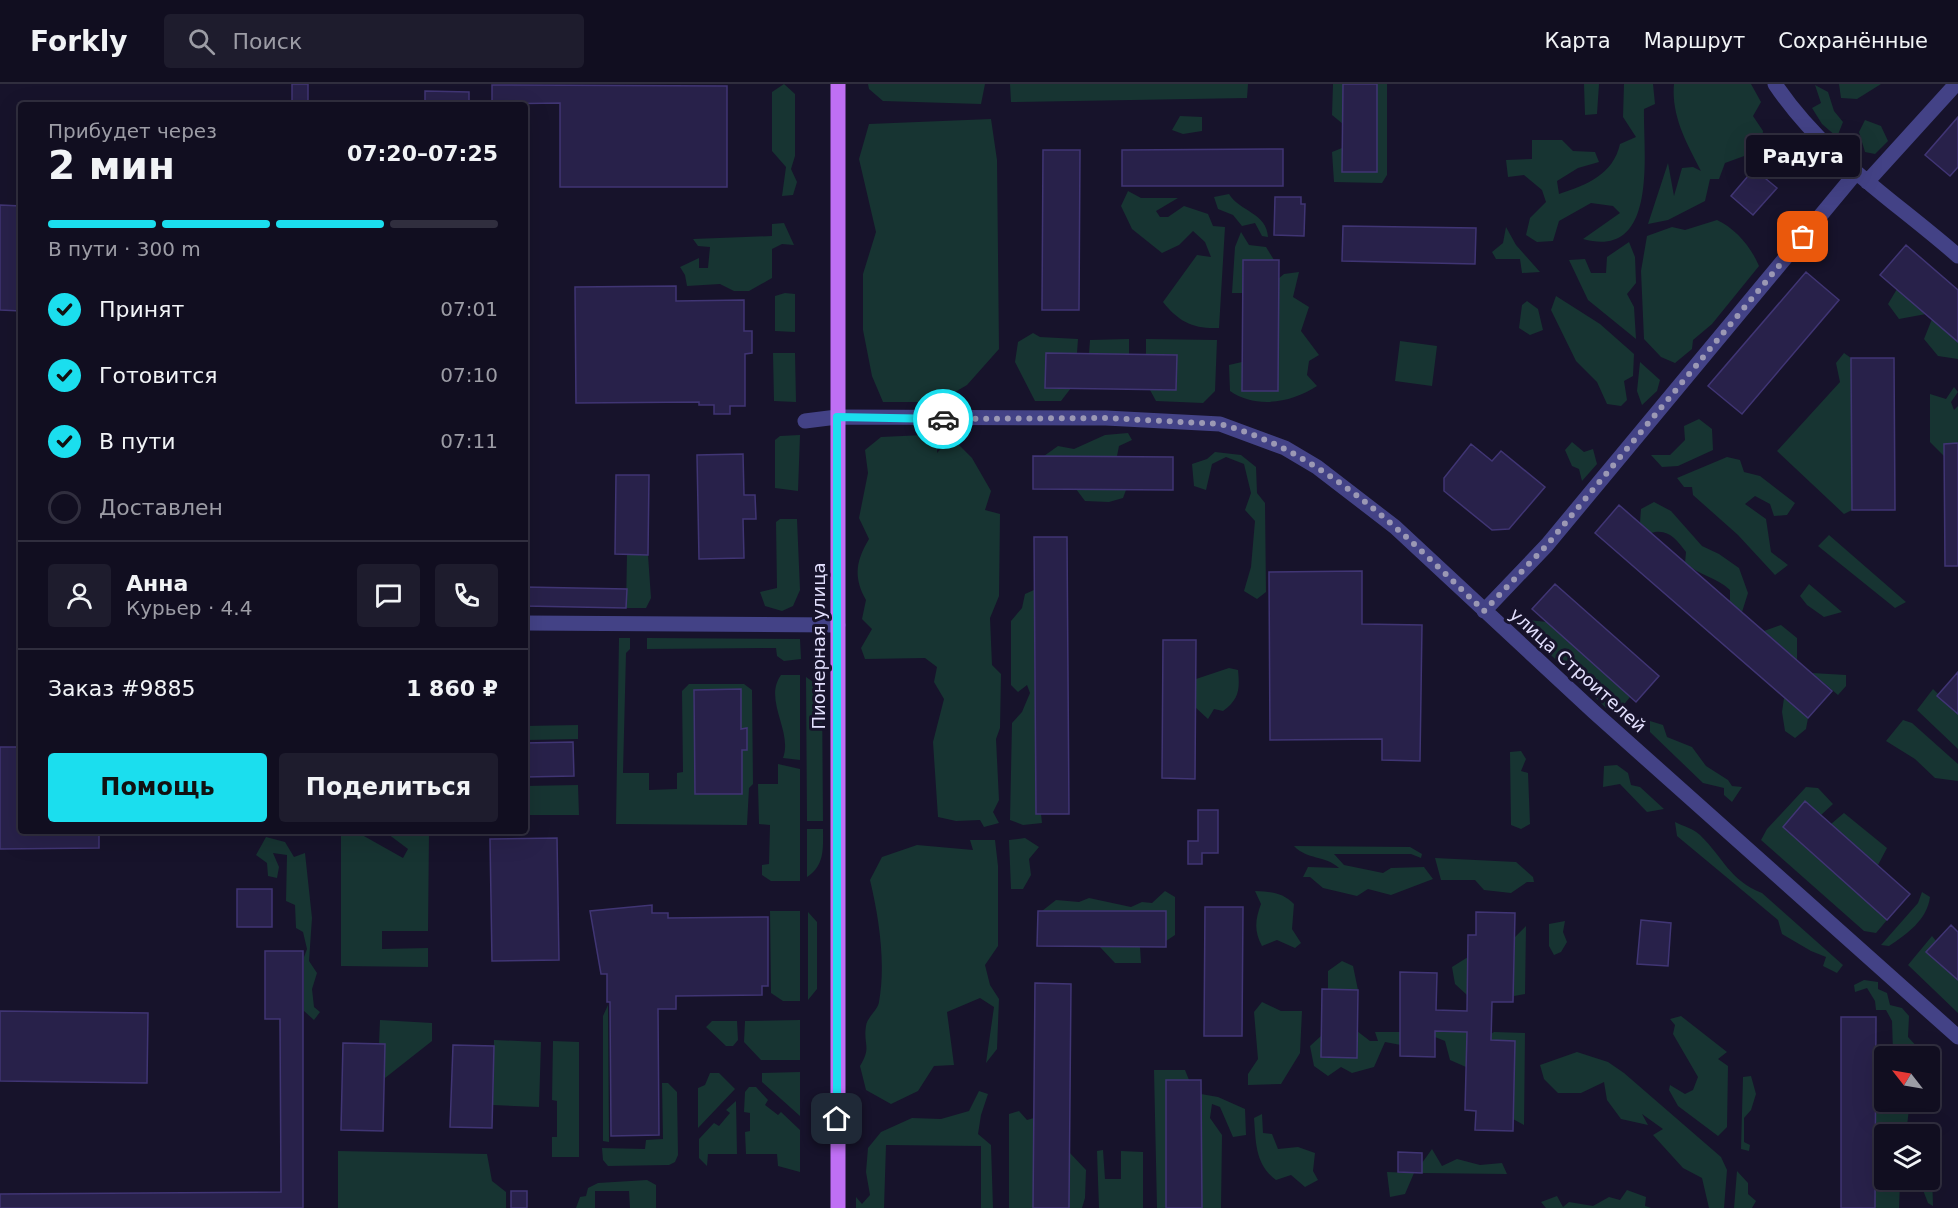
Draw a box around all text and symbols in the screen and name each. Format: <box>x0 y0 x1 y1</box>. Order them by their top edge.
search box <box>164 14 584 68</box>
text: Forkly <box>30 25 128 58</box>
icon: search <box>185 25 218 58</box>
text: Поиск <box>233 29 302 54</box>
text: Карта <box>1545 29 1611 53</box>
text: Маршрут <box>1644 29 1745 53</box>
text: Сохранённые <box>1778 29 1928 53</box>
text: Прибудет через <box>48 119 217 143</box>
callout: Радуга <box>1746 135 1860 177</box>
text: 07:20–07:25 <box>347 141 498 166</box>
text: 2 мин <box>48 143 175 188</box>
text: Радуга <box>1762 144 1844 168</box>
pin <box>1777 211 1828 262</box>
icon: bag <box>1786 220 1819 253</box>
text: В пути · 300 m <box>48 237 201 261</box>
icon: check <box>48 293 81 326</box>
text: Принят <box>99 297 184 322</box>
text: 07:01 <box>440 297 498 321</box>
icon: check <box>48 359 81 392</box>
text: Готовится <box>99 363 218 388</box>
text: 07:10 <box>440 363 498 387</box>
courier <box>913 389 973 449</box>
icon: car <box>927 403 960 436</box>
icon: check <box>48 425 81 458</box>
text: В пути <box>99 429 176 454</box>
text: 07:11 <box>440 429 498 453</box>
text: Доставлен <box>99 495 223 520</box>
street label: Пионерная улица <box>808 562 829 730</box>
button: person <box>48 564 111 627</box>
button: chat <box>357 564 420 627</box>
button: phone <box>435 564 498 627</box>
text: Анна <box>126 571 188 596</box>
text: Курьер · 4.4 <box>126 596 252 620</box>
street label: улица Строителей <box>1506 603 1650 737</box>
text: Заказ #9885 <box>48 676 195 701</box>
text: 1 860 ₽ <box>406 676 498 701</box>
button: Помощь <box>48 753 267 822</box>
button: Поделиться <box>279 753 498 822</box>
north arrow <box>1874 1046 1940 1112</box>
map controls <box>1874 1046 1940 1190</box>
pin <box>811 1093 862 1144</box>
icon: home <box>820 1102 853 1135</box>
button: layers <box>1874 1124 1940 1190</box>

